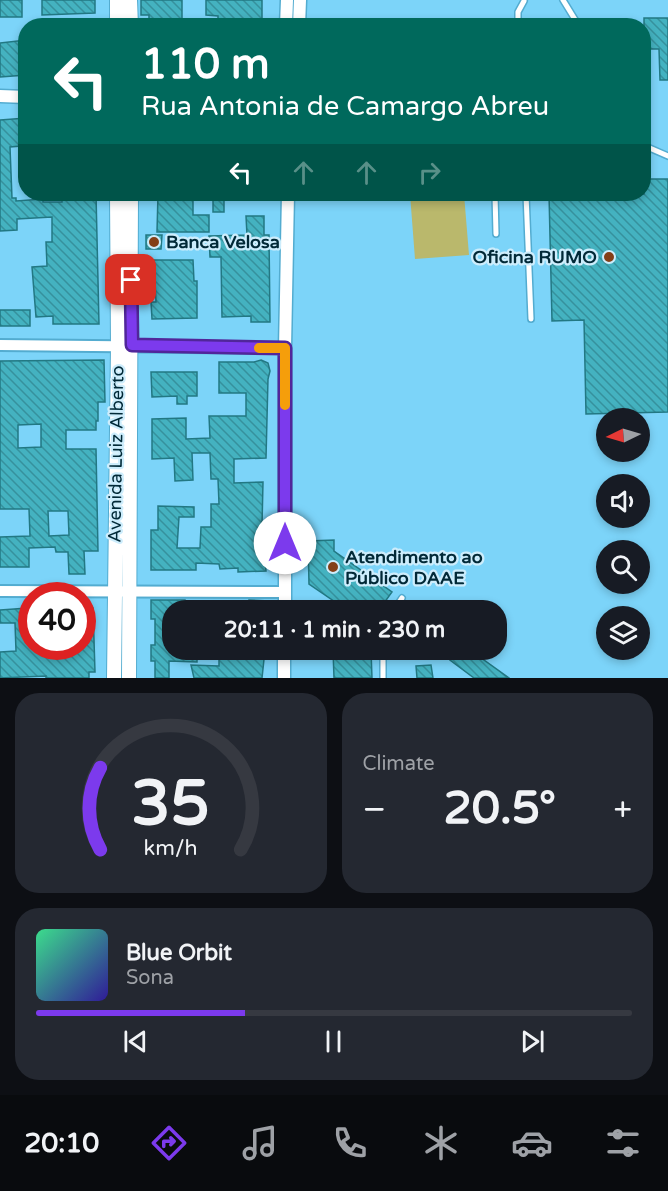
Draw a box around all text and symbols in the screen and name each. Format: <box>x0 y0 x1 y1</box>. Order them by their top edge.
text: 110 m <box>141 39 270 90</box>
icon: left <box>42 42 120 120</box>
text: Rua Antonia de Camargo Abreu <box>141 90 549 123</box>
icon: left <box>224 156 257 189</box>
icon: ahead <box>287 156 320 189</box>
icon: ahead <box>350 156 383 189</box>
icon: right <box>413 156 446 189</box>
place label: Banca Velosa <box>166 231 280 253</box>
marker: Banca Velosa <box>147 235 161 249</box>
place label: Oficina RUMO <box>473 246 597 268</box>
marker: Oficina RUMO <box>602 250 616 264</box>
pin <box>105 254 156 305</box>
icon: arrive <box>114 263 147 296</box>
street label: Avenida Luiz Alberto <box>103 365 129 543</box>
north arrow <box>596 408 650 462</box>
map controls <box>596 408 650 660</box>
button: sound <box>596 474 650 528</box>
position arrow <box>253 511 317 575</box>
button: search <box>596 540 650 594</box>
place label: Atendimento ao Público DAAE <box>345 546 483 589</box>
marker: Atendimento ao Público DAAE <box>326 560 340 574</box>
speed limit sign: 40 <box>18 582 96 660</box>
button: layers <box>596 606 650 660</box>
text: 20:11 · 1 min · 230 m <box>224 617 445 643</box>
text: Climate <box>363 752 435 776</box>
text: 35 <box>132 767 210 842</box>
text: 20.5° <box>443 782 556 836</box>
text: − <box>363 790 386 829</box>
text: + <box>613 790 632 829</box>
text: km/h <box>144 835 198 861</box>
text: Blue Orbit <box>126 940 232 966</box>
text: Sona <box>126 966 174 990</box>
icon: previous <box>119 1025 152 1058</box>
icon: pause <box>317 1025 350 1058</box>
icon: next <box>516 1025 549 1058</box>
icon: directions <box>148 1122 190 1164</box>
icon: music <box>239 1122 281 1164</box>
icon: phone <box>329 1122 371 1164</box>
icon: climate <box>420 1122 462 1164</box>
icon: car <box>511 1122 553 1164</box>
icon: filters <box>602 1122 644 1164</box>
text: 20:10 <box>24 1127 99 1160</box>

